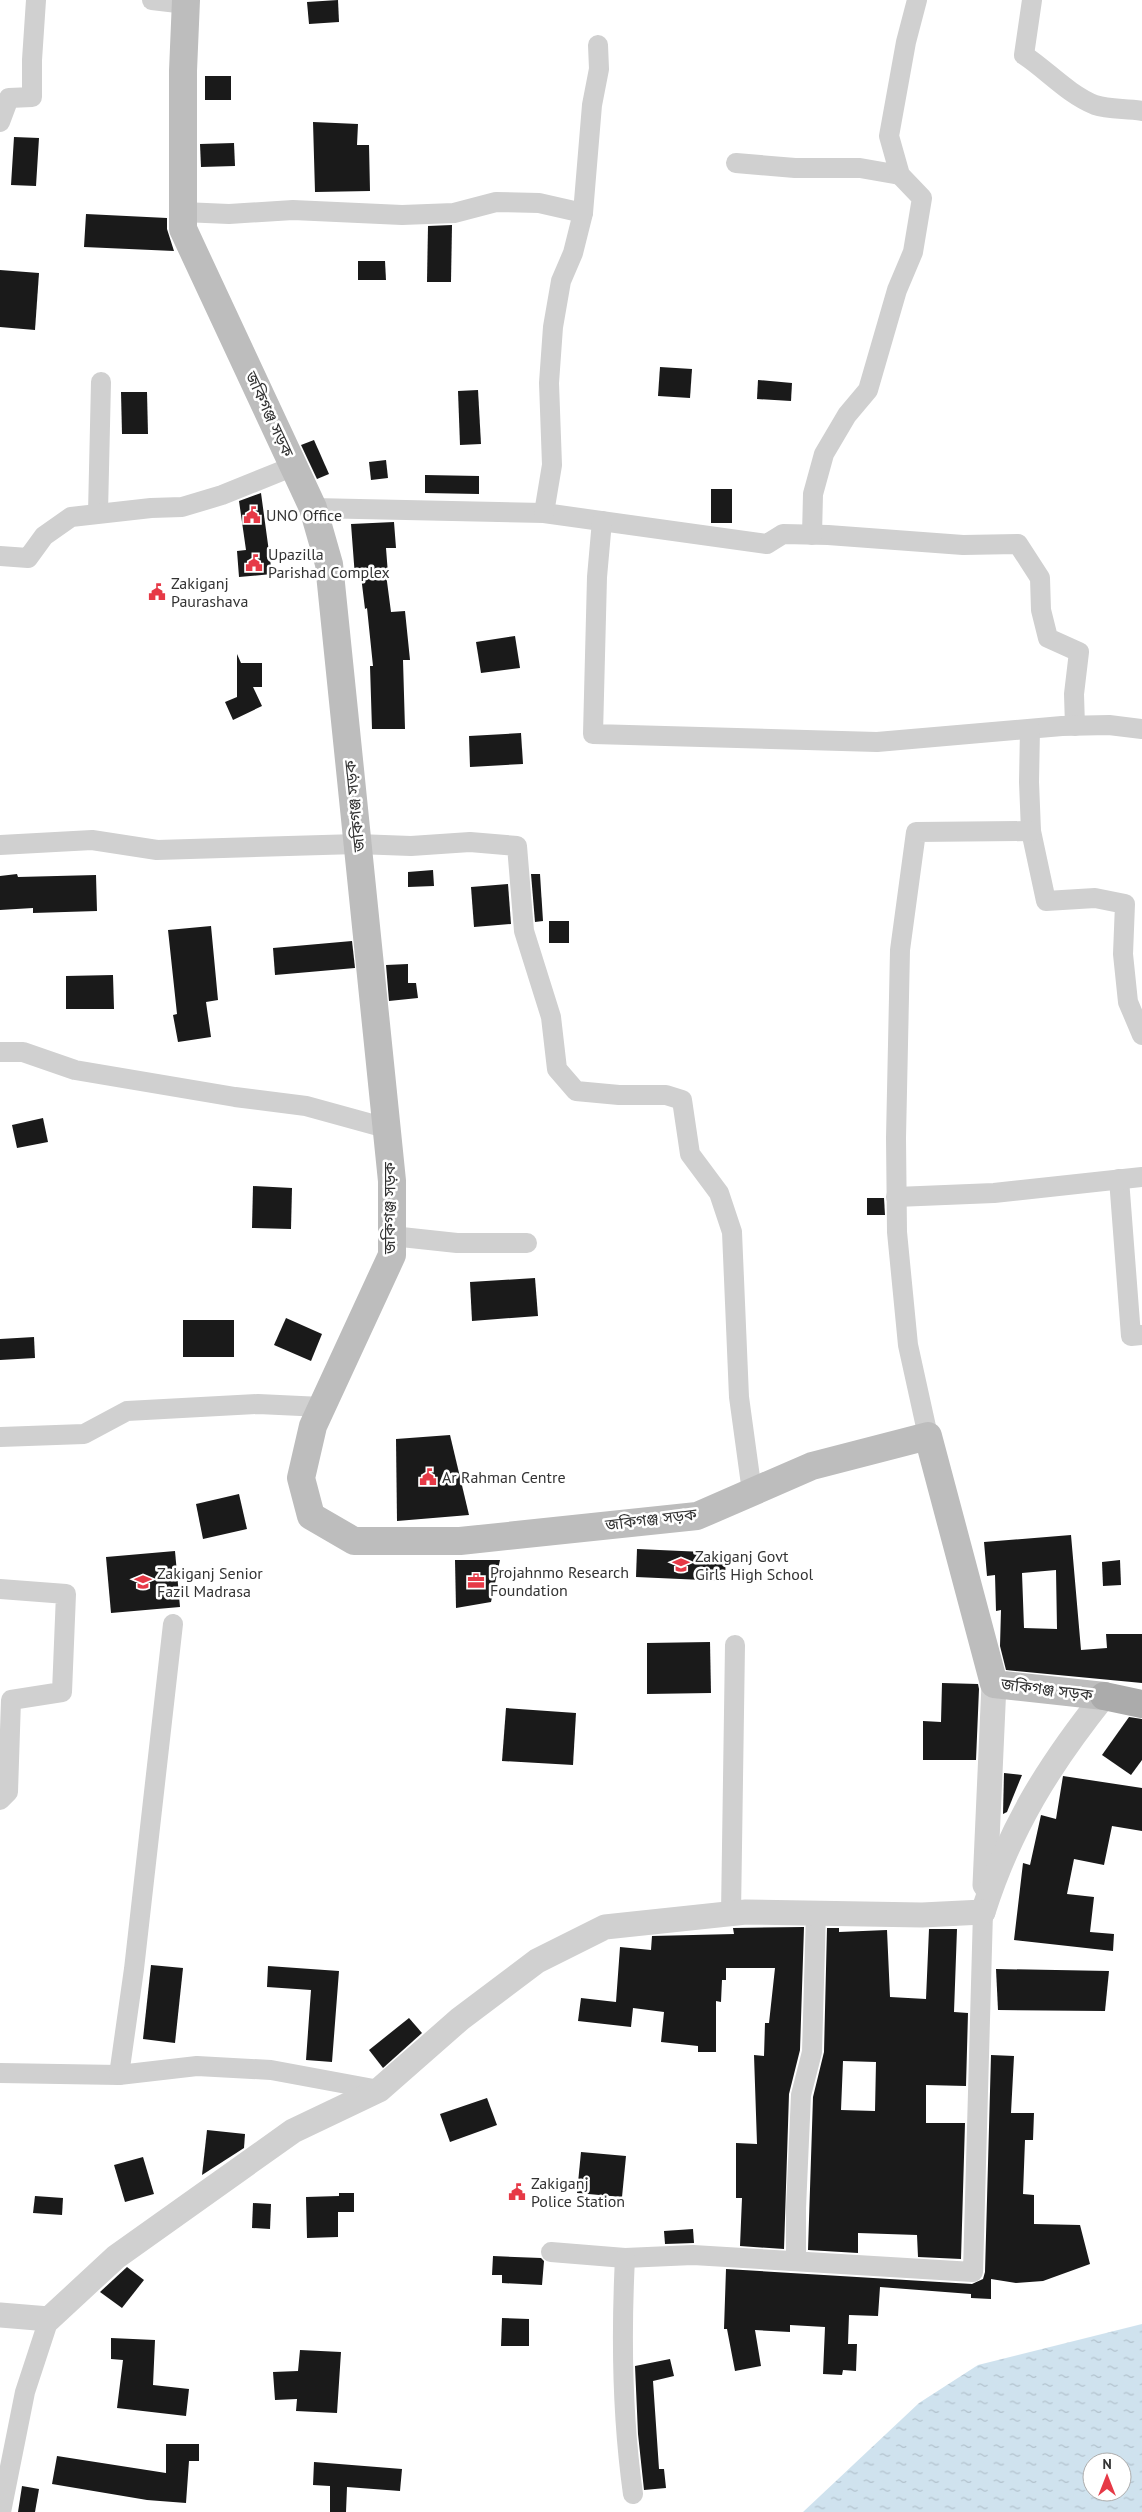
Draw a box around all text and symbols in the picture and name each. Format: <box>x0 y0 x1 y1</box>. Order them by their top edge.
street label: জকিগঞ্জ সড়ক <box>241 367 299 461</box>
public building icon: UNO Office <box>242 505 262 525</box>
place label: UNO Office <box>266 505 342 525</box>
place label: Upazilla Parishad Complex <box>268 544 390 582</box>
public building icon: Upazilla Parishad Complex <box>244 553 264 573</box>
place label: Zakiganj Paurashava <box>171 573 248 611</box>
public building icon: Zakiganj Paurashava <box>147 582 167 602</box>
street label: জকিগঞ্জ সড়ক <box>339 758 369 854</box>
street label: জকিগঞ্জ সড়ক <box>379 1161 399 1255</box>
public building icon: Ar Rahman Centre <box>418 1467 438 1487</box>
place label: Ar Rahman Centre <box>442 1467 566 1487</box>
street label: জকিগঞ্জ সড়ক <box>603 1503 699 1535</box>
place label: Zakiganj Govt Girls High School <box>695 1546 813 1584</box>
school or university icon: Zakiganj Govt Girls High School <box>671 1555 691 1575</box>
place label: Projahnmo Research Foundation <box>490 1562 629 1600</box>
place label: Zakiganj Senior Fazil Madrasa <box>157 1563 263 1601</box>
office icon: Projahnmo Research Foundation <box>466 1571 486 1591</box>
school or university icon: Zakiganj Senior Fazil Madrasa <box>133 1572 153 1592</box>
street label: জকিগঞ্জ সড়ক <box>999 1673 1095 1705</box>
place label: Zakiganj Police Station <box>531 2173 625 2211</box>
public building icon: Zakiganj Police Station <box>507 2182 527 2202</box>
north arrow <box>1082 2452 1132 2502</box>
text: N <box>1102 2455 1112 2473</box>

